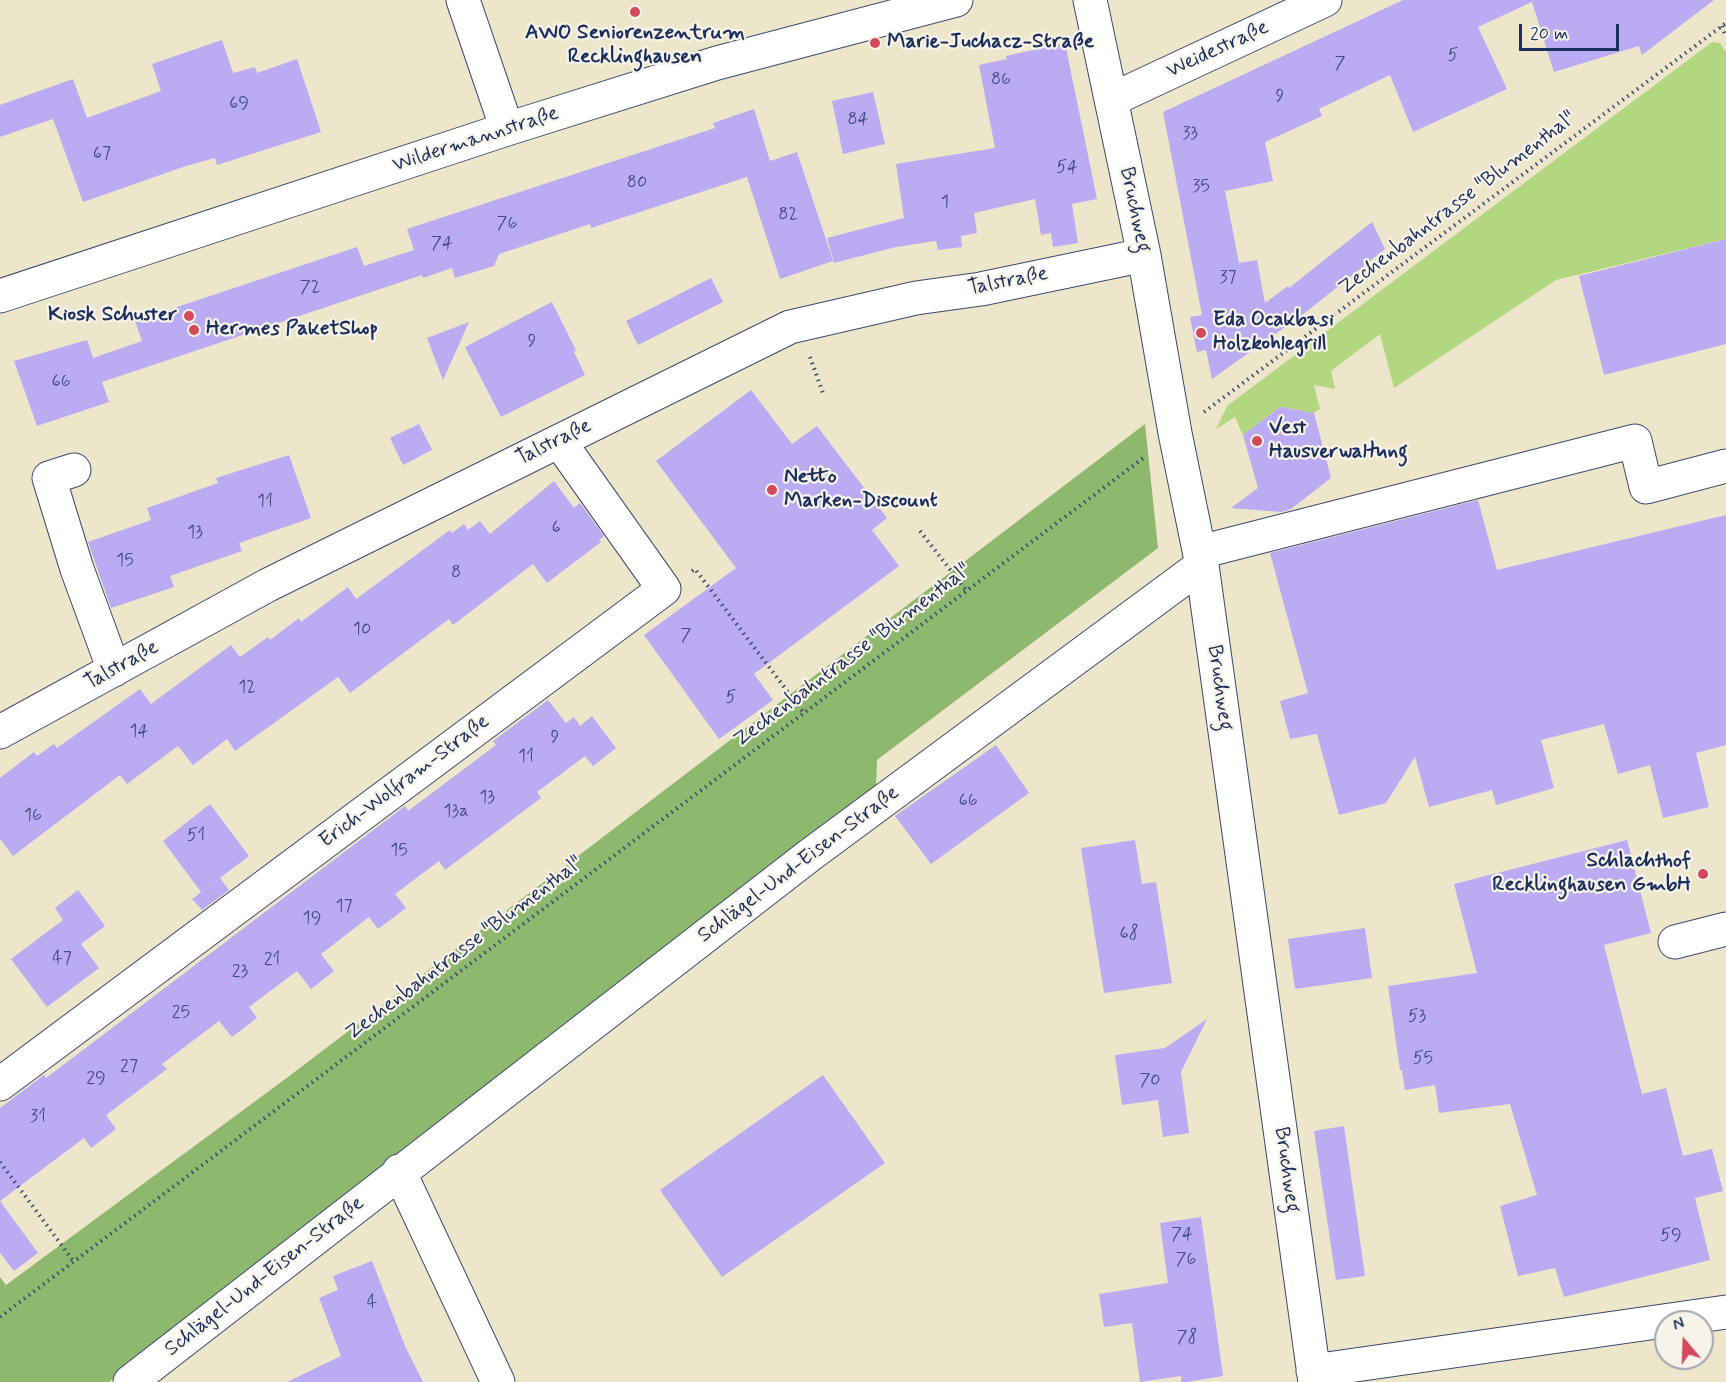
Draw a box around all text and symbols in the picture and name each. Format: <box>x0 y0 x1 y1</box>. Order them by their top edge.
marker: AWO Seniorenzentrum Recklinghausen <box>628 5 642 19</box>
scale bar <box>1522 12 1622 50</box>
street label: Weidestraße <box>1163 15 1273 85</box>
place label: AWO Seniorenzentrum Recklinghausen <box>525 21 745 71</box>
text: 20 m <box>1530 22 1568 46</box>
place label: Marie-Juchacz-Straße <box>887 30 1094 56</box>
marker: Marie-Juchacz-Straße <box>868 36 882 50</box>
house number: 5 <box>1448 45 1458 67</box>
house number: 7 <box>1335 53 1345 75</box>
house number: 86 <box>991 69 1011 91</box>
house number: 9 <box>1276 86 1284 108</box>
house number: 69 <box>229 93 249 115</box>
street label: Wildermannstraße <box>390 101 562 179</box>
street label: Zechenbahntrasse "Blumenthal" <box>1334 107 1582 301</box>
house number: 84 <box>847 109 869 131</box>
house number: 33 <box>1182 123 1198 145</box>
house number: 67 <box>93 143 111 165</box>
house number: 54 <box>1056 157 1078 179</box>
street label: Bruchweg <box>1113 165 1155 255</box>
house number: 80 <box>627 172 647 194</box>
house number: 35 <box>1192 176 1210 198</box>
house number: 1 <box>941 192 949 214</box>
house number: 82 <box>778 204 798 226</box>
house number: 76 <box>497 213 517 235</box>
house number: 74 <box>431 233 453 255</box>
street label: Talstraße <box>966 262 1050 302</box>
house number: 37 <box>1219 267 1237 289</box>
house number: 72 <box>300 277 320 299</box>
place label: Kiosk Schuster <box>48 303 177 329</box>
place label: Eda Ocakbasi Holzkohlegrill <box>1213 308 1334 358</box>
marker: Kiosk Schuster <box>182 309 196 323</box>
place label: Hermes PaketShop <box>206 317 378 343</box>
marker: Hermes PaketShop <box>187 323 201 337</box>
marker: Eda Ocakbasi Holzkohlegrill <box>1194 326 1208 340</box>
house number: 9 <box>528 331 536 353</box>
house number: 66 <box>51 371 71 393</box>
street label: Talstraße <box>512 414 596 472</box>
place label: Vest Hausverwaltung <box>1269 416 1408 466</box>
marker: Vest Hausverwaltung <box>1250 434 1264 448</box>
place label: Netto Marken-Discount <box>784 465 938 515</box>
marker: Netto Marken-Discount <box>765 483 779 497</box>
house number: 11 <box>257 491 273 513</box>
house number: 6 <box>551 517 561 539</box>
house number: 13 <box>187 522 203 544</box>
house number: 15 <box>116 550 134 572</box>
street label: Zechenbahntrasse "Blumenthal" <box>729 559 977 753</box>
house number: 8 <box>451 562 461 584</box>
house number: 10 <box>353 619 371 641</box>
house number: 7 <box>681 625 691 647</box>
street label: Talstraße <box>80 635 164 697</box>
street label: Bruchweg <box>1200 643 1238 733</box>
house number: 12 <box>238 677 256 699</box>
house number: 5 <box>726 687 736 709</box>
street label: Erich-Wolfram-Straße <box>315 710 495 854</box>
house number: 14 <box>130 721 148 743</box>
house number: 9 <box>551 727 559 749</box>
house number: 11 <box>518 746 534 768</box>
street label: Schlägel-Und-Eisen-Straße <box>693 781 905 949</box>
house number: 13 <box>479 787 495 809</box>
house number: 66 <box>958 790 978 812</box>
house number: 13a <box>444 801 468 823</box>
house number: 16 <box>24 805 42 827</box>
house number: 51 <box>187 825 205 847</box>
house number: 15 <box>390 840 408 862</box>
place label: Schlachthof Recklinghausen GmbH <box>1492 849 1691 899</box>
street label: Zechenbahntrasse "Blumenthal" <box>341 852 589 1046</box>
marker: Schlachthof Recklinghausen GmbH <box>1696 867 1710 881</box>
house number: 17 <box>335 896 353 918</box>
house number: 19 <box>303 908 321 930</box>
house number: 68 <box>1119 923 1139 945</box>
house number: 47 <box>52 948 72 970</box>
house number: 21 <box>264 949 280 971</box>
house number: 23 <box>232 961 248 983</box>
house number: 25 <box>172 1002 190 1024</box>
house number: 53 <box>1408 1006 1426 1028</box>
house number: 55 <box>1413 1048 1433 1070</box>
house number: 27 <box>120 1056 138 1078</box>
house number: 29 <box>86 1068 106 1090</box>
house number: 70 <box>1139 1070 1161 1092</box>
house number: 31 <box>30 1106 46 1128</box>
street label: Bruchweg <box>1267 1125 1305 1215</box>
street label: Schlägel-Und-Eisen-Straße <box>160 1191 370 1363</box>
house number: 74 <box>1171 1224 1193 1246</box>
house number: 59 <box>1660 1225 1682 1247</box>
house number: 76 <box>1176 1249 1196 1271</box>
house number: 4 <box>367 1292 377 1314</box>
north arrow <box>1654 1310 1714 1370</box>
text: N <box>1670 1313 1687 1336</box>
house number: 78 <box>1177 1327 1197 1349</box>

